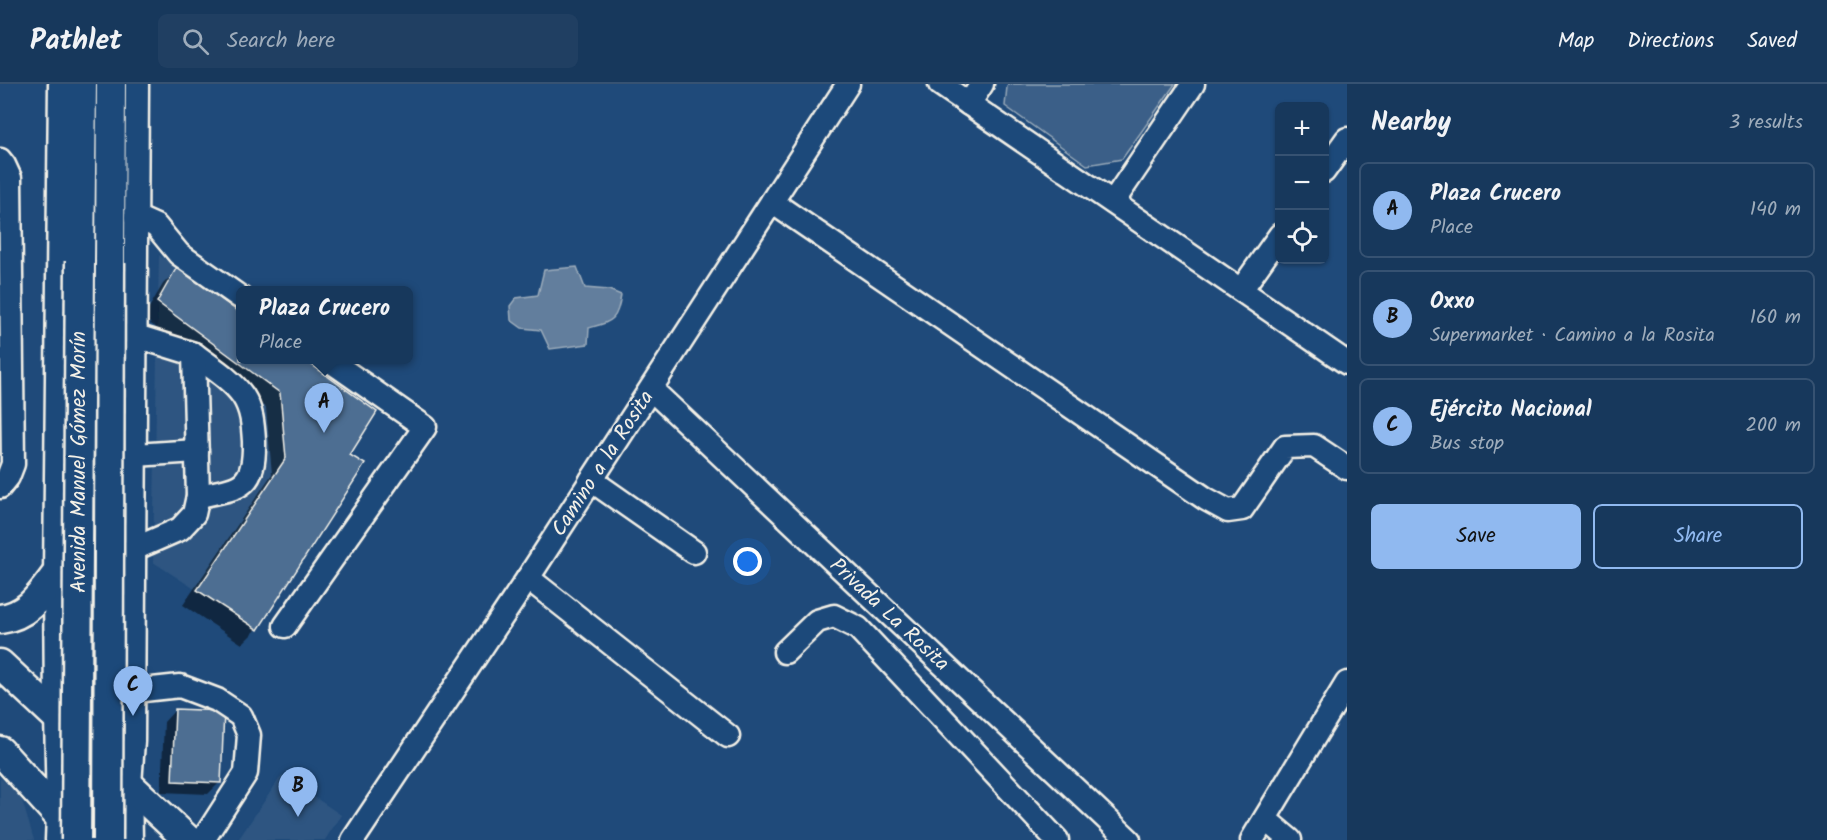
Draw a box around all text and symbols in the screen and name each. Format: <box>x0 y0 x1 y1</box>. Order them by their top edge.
search box <box>158 14 578 68</box>
text: Pathlet <box>30 19 122 64</box>
text: Search here <box>227 24 335 59</box>
icon: search <box>179 25 212 58</box>
text: Map <box>1558 25 1594 58</box>
text: Directions <box>1627 25 1714 58</box>
text: Saved <box>1747 25 1797 58</box>
map controls <box>1275 102 1329 264</box>
button: + <box>1275 102 1329 156</box>
text: Nearby <box>1371 102 1451 144</box>
text: 3 results <box>1729 107 1803 139</box>
button: − <box>1275 156 1329 210</box>
text: Plaza Crucero <box>1430 177 1561 212</box>
text: A <box>1386 194 1399 226</box>
text: 140 m <box>1750 194 1801 226</box>
button: locate <box>1275 210 1329 264</box>
text: Place <box>1430 212 1473 244</box>
text: Oxxo <box>1430 285 1475 320</box>
popup <box>236 286 413 364</box>
text: Plaza Crucero <box>259 292 390 327</box>
text: B <box>1386 302 1399 334</box>
text: 160 m <box>1750 302 1801 334</box>
text: Supermarket · Camino a la Rosita <box>1430 320 1715 352</box>
text: Place <box>259 327 302 359</box>
street label: Avenida Manuel Gómez Morín <box>63 331 96 593</box>
pin: A <box>304 384 344 433</box>
street label: Camino a la Rosita <box>543 384 663 544</box>
text: Ejército Nacional <box>1430 393 1592 428</box>
text: C <box>1386 410 1399 442</box>
text: 200 m <box>1745 410 1801 442</box>
text: Bus stop <box>1430 428 1504 460</box>
button: Save <box>1371 504 1581 569</box>
button: Share <box>1593 504 1803 569</box>
your location <box>733 547 762 576</box>
street label: Privada La Rosita <box>821 550 957 680</box>
pin: C <box>114 666 152 716</box>
pin: B <box>278 768 318 817</box>

